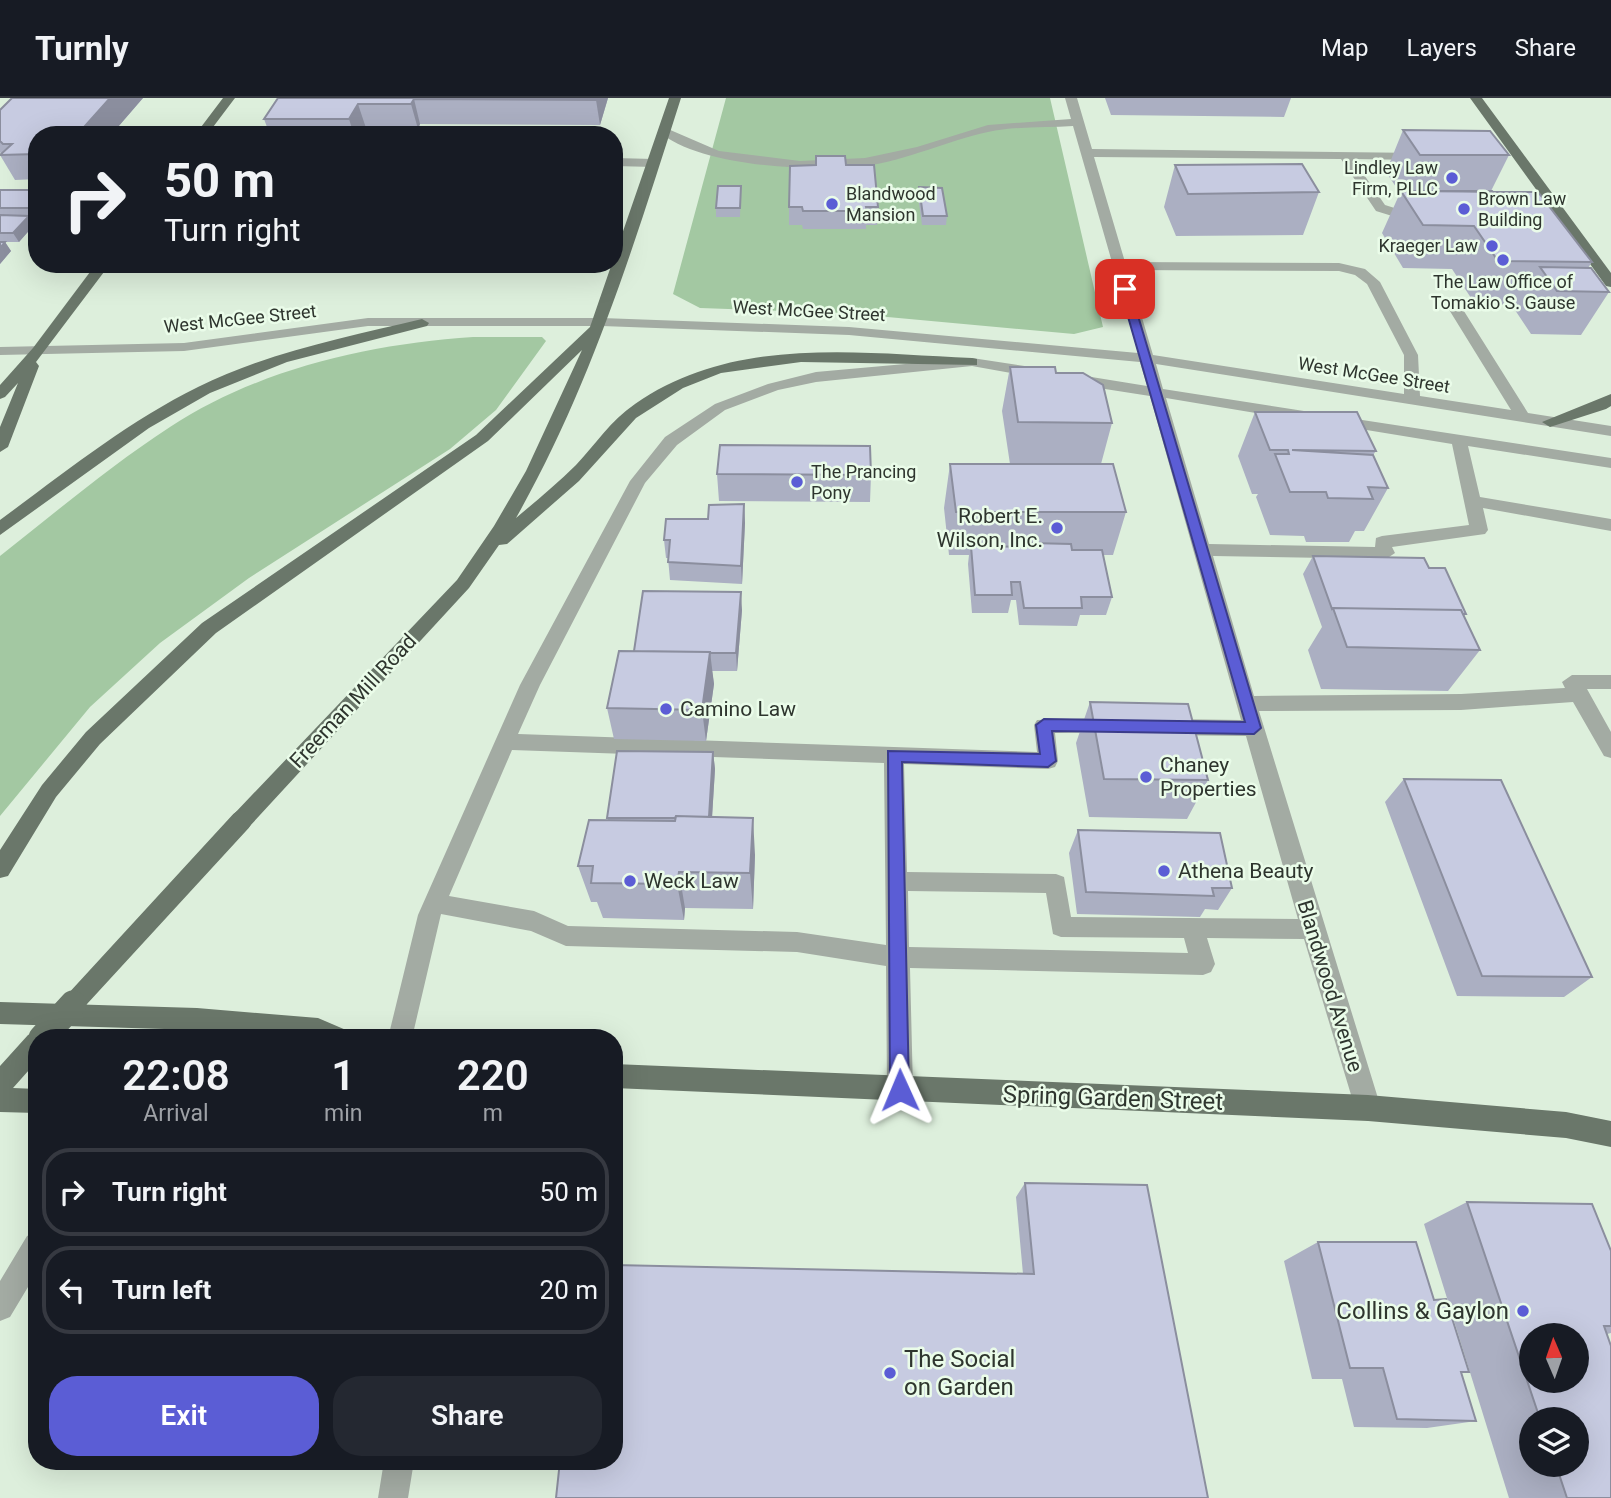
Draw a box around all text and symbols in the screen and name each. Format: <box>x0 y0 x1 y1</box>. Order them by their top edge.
text: Turnly <box>35 29 129 68</box>
text: Map <box>1321 34 1369 62</box>
text: Layers <box>1407 34 1477 62</box>
text: Share <box>1515 34 1576 62</box>
text: 50 m <box>164 152 275 209</box>
icon: right <box>49 154 140 245</box>
place label: Lindley Law Firm, PLLC <box>1344 157 1438 199</box>
marker: Lindley Law Firm, PLLC <box>1444 170 1460 186</box>
place label: Blandwood Mansion <box>846 183 936 225</box>
place label: Brown Law Building <box>1478 188 1567 230</box>
marker: Blandwood Mansion <box>824 196 840 212</box>
marker: Brown Law Building <box>1456 201 1472 217</box>
text: Turn right <box>164 211 300 249</box>
place label: Kraeger Law <box>1378 235 1478 256</box>
marker: Kraeger Law <box>1484 238 1500 254</box>
marker: The Law Office of Tomakio S. Gause <box>1495 252 1511 268</box>
pin <box>1095 259 1155 319</box>
icon: arrive <box>1106 270 1144 308</box>
place label: The Law Office of Tomakio S. Gause <box>1431 271 1575 313</box>
street label: West McGee Street <box>732 296 886 325</box>
street label: West McGee Street <box>163 300 317 337</box>
street label: West McGee Street <box>1297 352 1452 397</box>
place label: The Prancing Pony <box>811 461 916 503</box>
marker: The Prancing Pony <box>789 474 805 490</box>
place label: Robert E. Wilson, Inc. <box>937 504 1043 552</box>
marker: Robert E. Wilson, Inc. <box>1049 520 1065 536</box>
street label: Freeman Mill Road <box>285 629 421 773</box>
place label: Camino Law <box>680 697 796 721</box>
marker: Camino Law <box>658 701 674 717</box>
place label: Chaney Properties <box>1160 753 1257 801</box>
marker: Chaney Properties <box>1138 769 1154 785</box>
place label: Athena Beauty <box>1178 859 1313 883</box>
marker: Athena Beauty <box>1156 863 1172 879</box>
place label: Weck Law <box>644 869 739 893</box>
marker: Weck Law <box>622 873 638 889</box>
street label: Blandwood Avenue <box>1292 897 1368 1075</box>
text: 22:08 <box>122 1051 230 1100</box>
text: 1 <box>331 1051 355 1100</box>
text: 220 <box>457 1051 529 1100</box>
position arrow <box>863 1053 937 1127</box>
street label: Spring Garden Street <box>1002 1080 1224 1116</box>
text: Arrival <box>143 1100 209 1127</box>
text: min <box>324 1100 362 1127</box>
text: m <box>483 1100 503 1127</box>
icon: right <box>53 1173 91 1211</box>
text: Turn right <box>112 1177 227 1207</box>
text: 50 m <box>540 1177 598 1207</box>
icon: left <box>53 1271 91 1309</box>
text: Turn left <box>112 1275 211 1305</box>
text: 20 m <box>540 1275 598 1305</box>
place label: Collins & Gaylon <box>1336 1297 1509 1325</box>
marker: Collins & Gaylon <box>1515 1303 1531 1319</box>
north arrow <box>1519 1323 1589 1393</box>
map controls <box>1519 1323 1589 1477</box>
place label: The Social on Garden <box>904 1345 1015 1401</box>
marker: The Social on Garden <box>882 1365 898 1381</box>
button: Exit <box>49 1376 319 1456</box>
button: Share <box>333 1376 602 1456</box>
button: layers <box>1519 1407 1589 1477</box>

